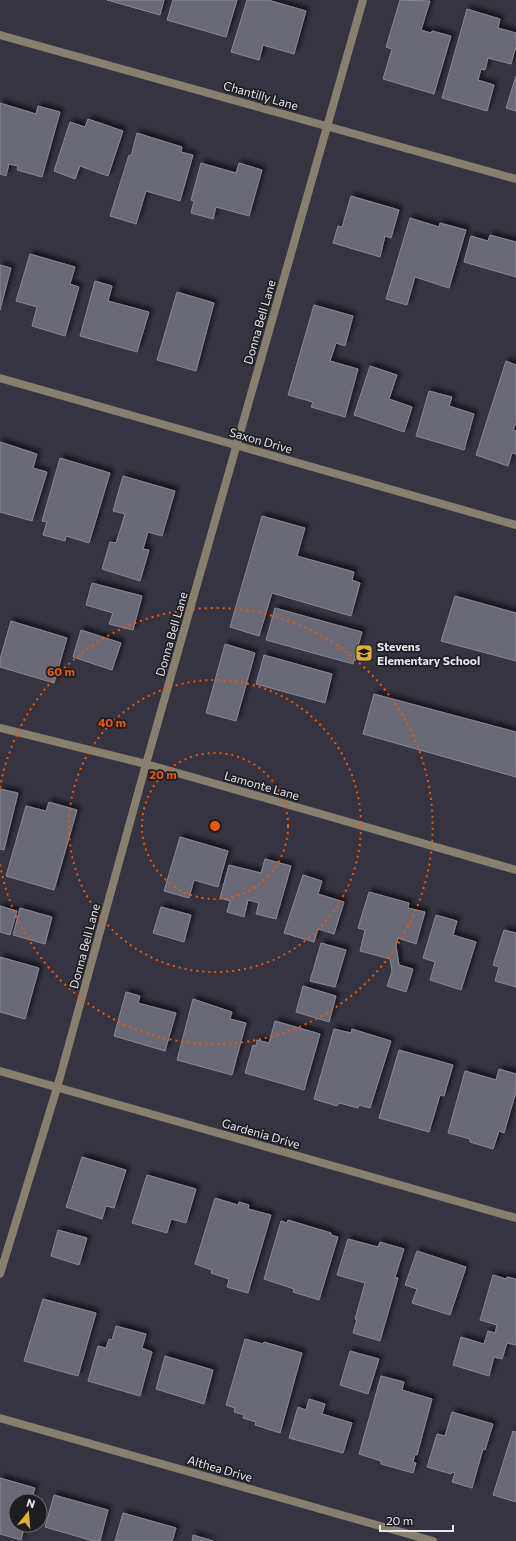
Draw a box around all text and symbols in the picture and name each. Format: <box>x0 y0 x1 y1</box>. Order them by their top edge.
street label: Chantilly Lane <box>222 78 300 112</box>
street label: Donna Bell Lane <box>240 278 278 366</box>
street label: Saxon Drive <box>228 424 294 456</box>
street label: Donna Bell Lane <box>152 590 190 678</box>
place label: Stevens Elementary School <box>377 639 480 667</box>
school or university icon: Stevens Elementary School <box>354 643 374 663</box>
text: 60 m <box>47 664 75 678</box>
text: 40 m <box>98 715 126 729</box>
text: 20 m <box>149 767 177 781</box>
street label: Lamonte Lane <box>223 768 301 802</box>
centre of rings <box>208 819 222 833</box>
street label: Donna Bell Lane <box>66 902 102 990</box>
street label: Gardenia Drive <box>220 1115 302 1151</box>
street label: Althea Drive <box>186 1452 254 1484</box>
north arrow <box>8 1493 48 1533</box>
text: N <box>25 1496 37 1510</box>
scale bar <box>380 1507 453 1533</box>
text: 20 m <box>386 1513 413 1527</box>

